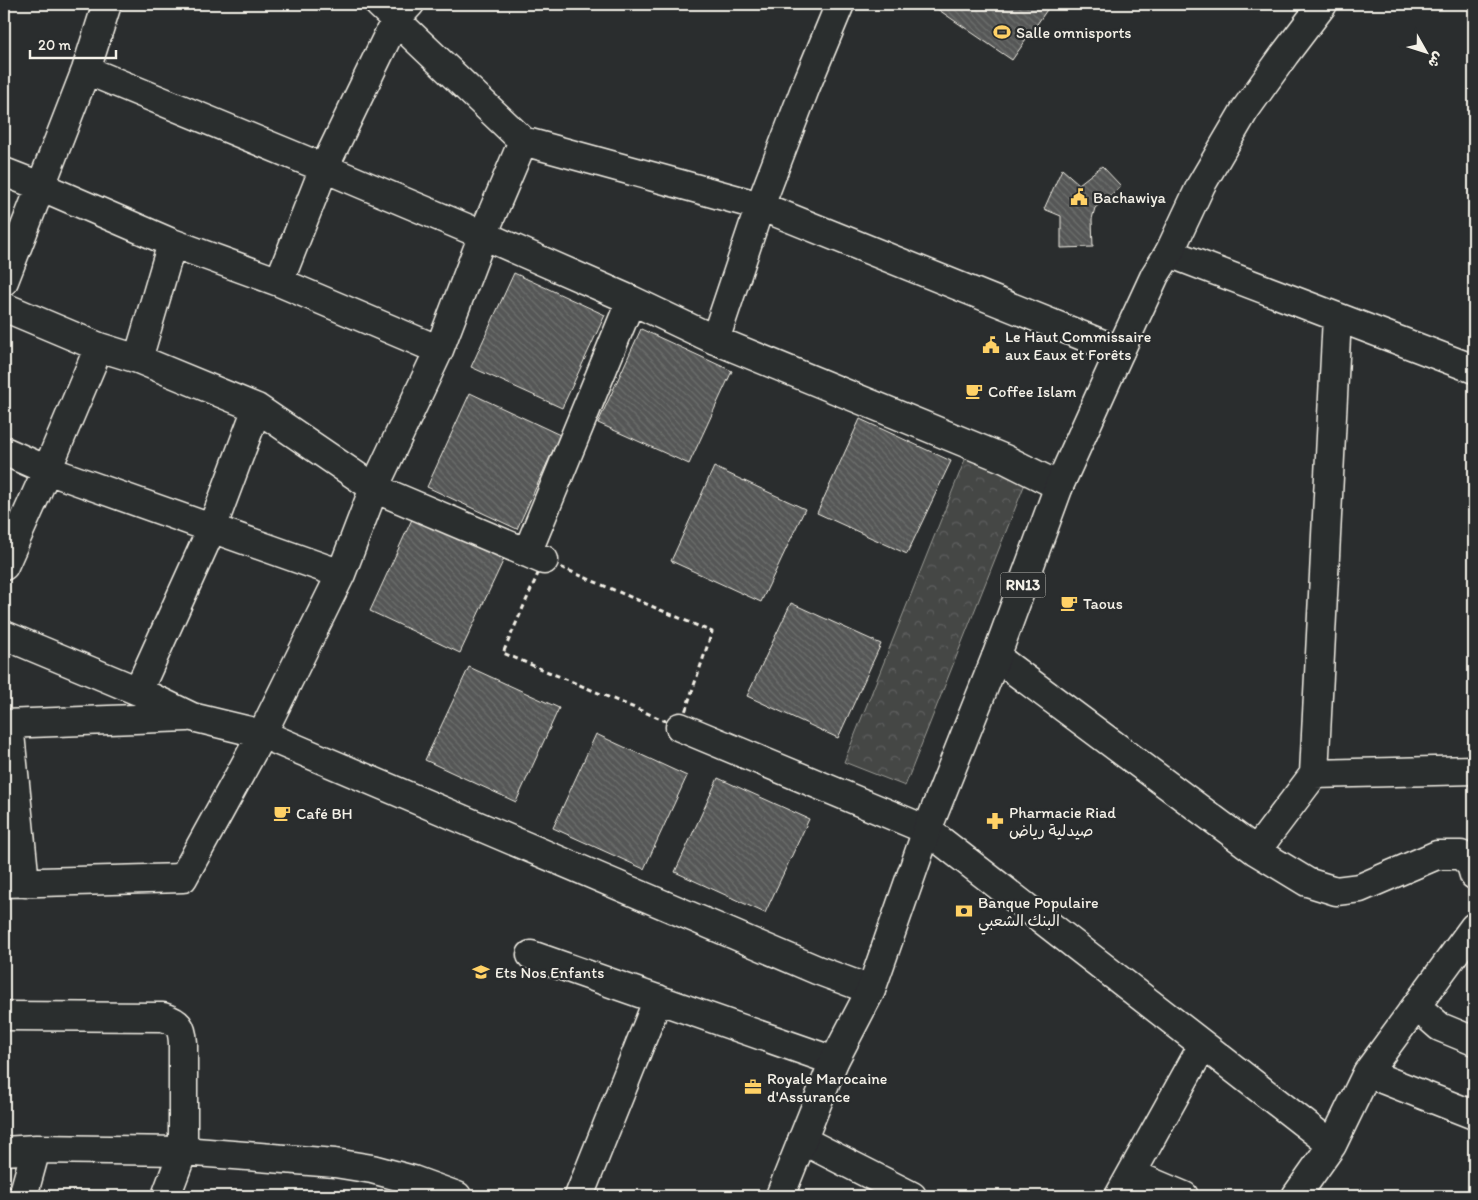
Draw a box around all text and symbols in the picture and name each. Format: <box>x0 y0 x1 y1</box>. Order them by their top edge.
sports icon: Salle omnisports <box>992 22 1012 42</box>
place label: Salle omnisports <box>1016 23 1132 42</box>
scale bar <box>30 28 116 60</box>
north arrow <box>1400 28 1450 78</box>
text: 20 m <box>38 36 72 54</box>
text: ش <box>1424 49 1447 71</box>
public building icon: Bachawiya <box>1069 187 1089 207</box>
place label: Bachawiya <box>1093 188 1167 207</box>
place label: Le Haut Commissaire aux Eaux et Forêts <box>1005 327 1151 364</box>
public building icon: Le Haut Commissaire aux Eaux et Forêts <box>981 335 1001 355</box>
cafe icon: Coffee Islam <box>964 381 984 401</box>
place label: Coffee Islam <box>988 382 1077 401</box>
road number: RN13 <box>1000 572 1046 598</box>
cafe icon: Taous <box>1059 593 1079 613</box>
place label: Taous <box>1083 594 1123 613</box>
cafe icon: Café BH <box>272 803 292 823</box>
place label: Pharmacie Riad صيدلية رياض <box>1009 803 1116 840</box>
place label: Café BH <box>296 804 353 823</box>
pharmacy icon: Pharmacie Riad صيدلية رياض <box>985 811 1005 831</box>
place label: Banque Populaire البنك الشعبي <box>978 893 1099 935</box>
bank icon: Banque Populaire البنك الشعبي <box>954 901 974 921</box>
school or university icon: Ets Nos Enfants <box>471 962 491 982</box>
place label: Ets Nos Enfants <box>495 963 604 982</box>
place label: Royale Marocaine d'Assurance <box>767 1069 887 1106</box>
office icon: Royale Marocaine d'Assurance <box>743 1077 763 1097</box>

